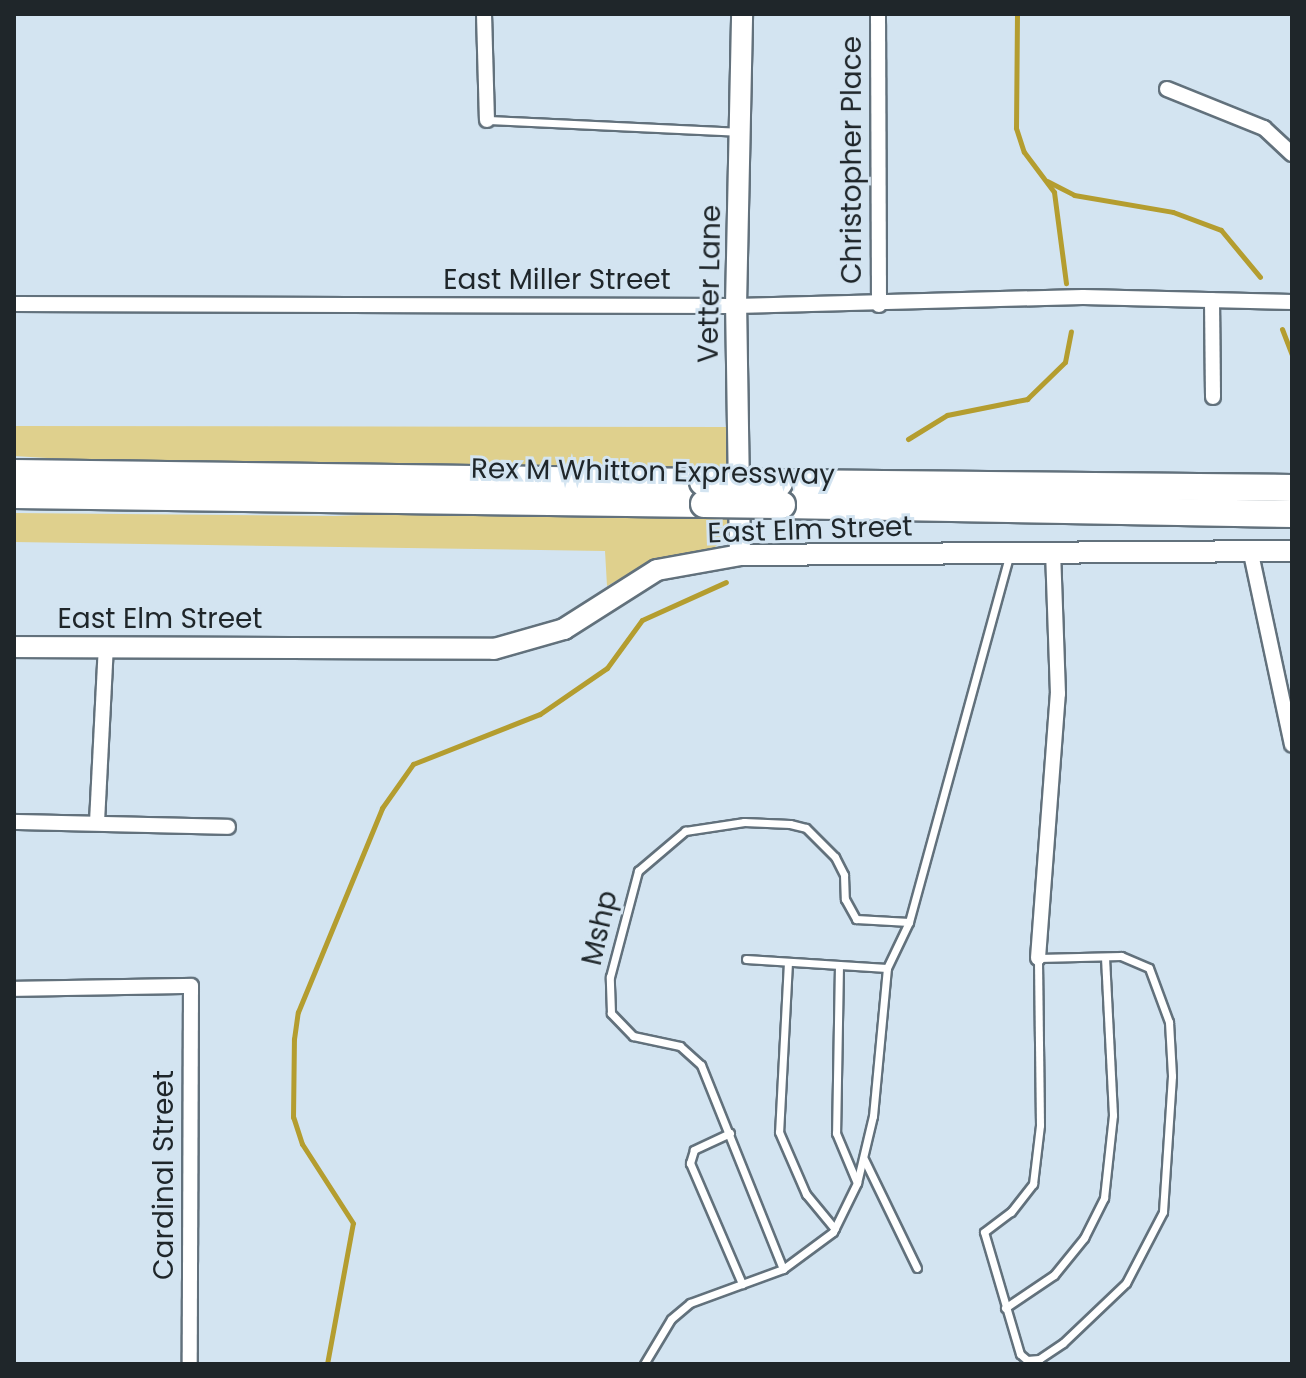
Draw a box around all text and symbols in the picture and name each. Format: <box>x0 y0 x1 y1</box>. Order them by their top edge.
street label: Christopher Place <box>835 36 869 284</box>
street label: Vetter Lane <box>692 205 728 363</box>
street label: East Miller Street <box>443 263 671 297</box>
street label: Rex M Whitton Expressway <box>471 452 835 492</box>
street label: East Elm Street <box>707 510 913 550</box>
street label: East Elm Street <box>57 602 263 636</box>
street label: Mshp <box>575 887 625 969</box>
street label: Cardinal Street <box>147 1070 181 1280</box>

